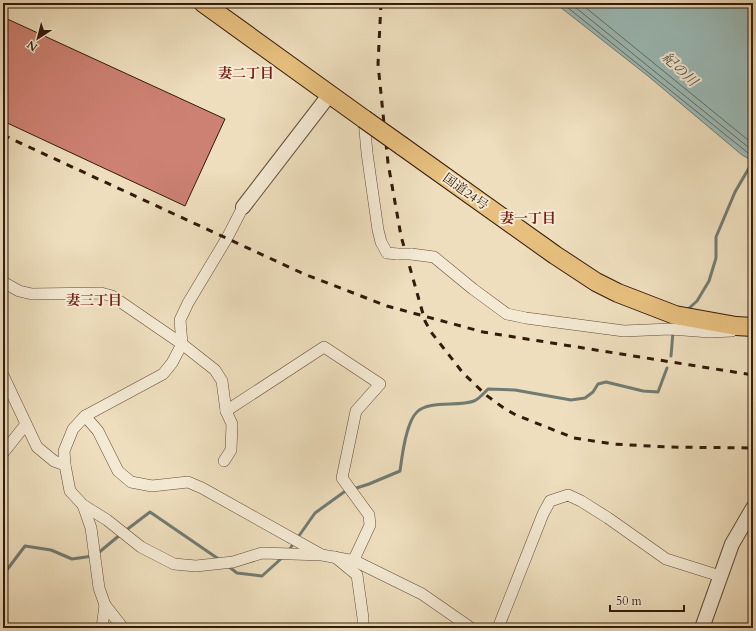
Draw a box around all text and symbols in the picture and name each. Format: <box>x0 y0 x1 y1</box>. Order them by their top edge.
north arrow <box>18 18 58 58</box>
text: N <box>24 37 41 55</box>
water label: 紀の川 <box>658 48 703 92</box>
district label: 妻二丁目 <box>218 64 274 83</box>
street label: 国道24号 <box>439 169 492 214</box>
district label: 妻一丁目 <box>500 209 556 228</box>
district label: 妻三丁目 <box>66 291 122 310</box>
scale bar <box>610 587 684 613</box>
text: 50 m <box>616 593 643 609</box>

